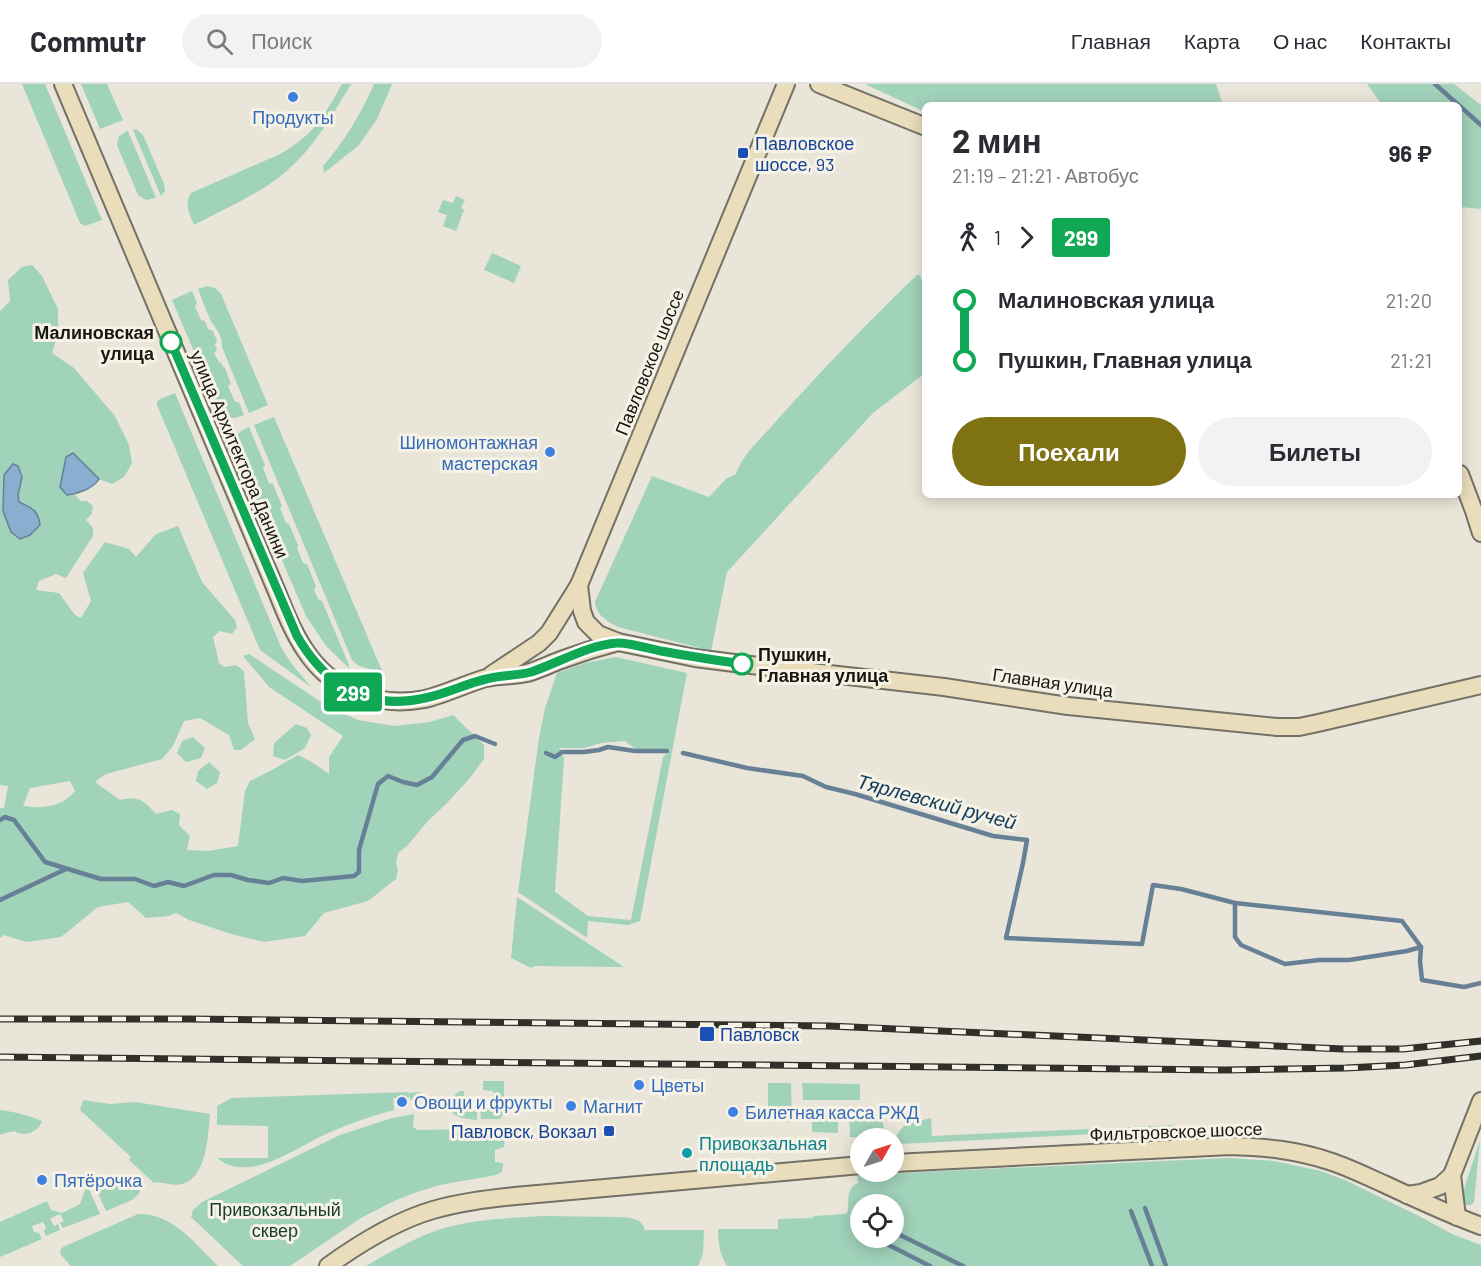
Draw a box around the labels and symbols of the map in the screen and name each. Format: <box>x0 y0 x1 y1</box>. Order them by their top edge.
marker: Продукты <box>286 90 300 104</box>
place label: Продукты <box>252 106 334 128</box>
place label: Павловское шоссе, 93 <box>755 132 854 175</box>
marker: Павловское шоссе, 93 <box>736 146 750 160</box>
street label: Павловское шоссе <box>610 286 688 438</box>
place label: Малиновская улица <box>34 321 155 364</box>
marker: Малиновская улица <box>160 331 182 353</box>
street label: улица Архитектора Данини <box>186 347 294 561</box>
place label: Шиномонтажная мастерская <box>399 431 538 474</box>
marker: Шиномонтажная мастерская <box>543 445 557 459</box>
place label: Пушкин, Главная улица <box>758 643 889 686</box>
marker: Пушкин, Главная улица <box>731 653 753 675</box>
street label: Главная улица <box>991 663 1116 701</box>
line badge: 299 <box>318 672 388 712</box>
water label: Тярлевский ручей <box>855 768 1019 834</box>
place label: Павловск <box>720 1023 799 1045</box>
marker: Павловск <box>698 1025 716 1043</box>
place label: Цветы <box>651 1074 704 1096</box>
marker: Цветы <box>632 1078 646 1092</box>
place label: Овощи и фрукты <box>414 1091 552 1113</box>
marker: Овощи и фрукты <box>395 1095 409 1109</box>
place label: Магнит <box>583 1095 643 1117</box>
marker: Магнит <box>564 1099 578 1113</box>
place label: Билетная касса РЖД <box>745 1101 919 1123</box>
marker: Билетная касса РЖД <box>726 1105 740 1119</box>
street label: Фильтровское шоссе <box>1089 1117 1263 1145</box>
place label: Павловск, Вокзал <box>451 1120 597 1142</box>
marker: Павловск, Вокзал <box>602 1124 616 1138</box>
north arrow <box>850 1128 904 1182</box>
place label: Привокзальная площадь <box>699 1132 827 1175</box>
marker: Привокзальная площадь <box>680 1146 694 1160</box>
place label: Пятёрочка <box>54 1169 143 1191</box>
marker: Пятёрочка <box>35 1173 49 1187</box>
park label: Привокзальный сквер <box>209 1198 341 1241</box>

